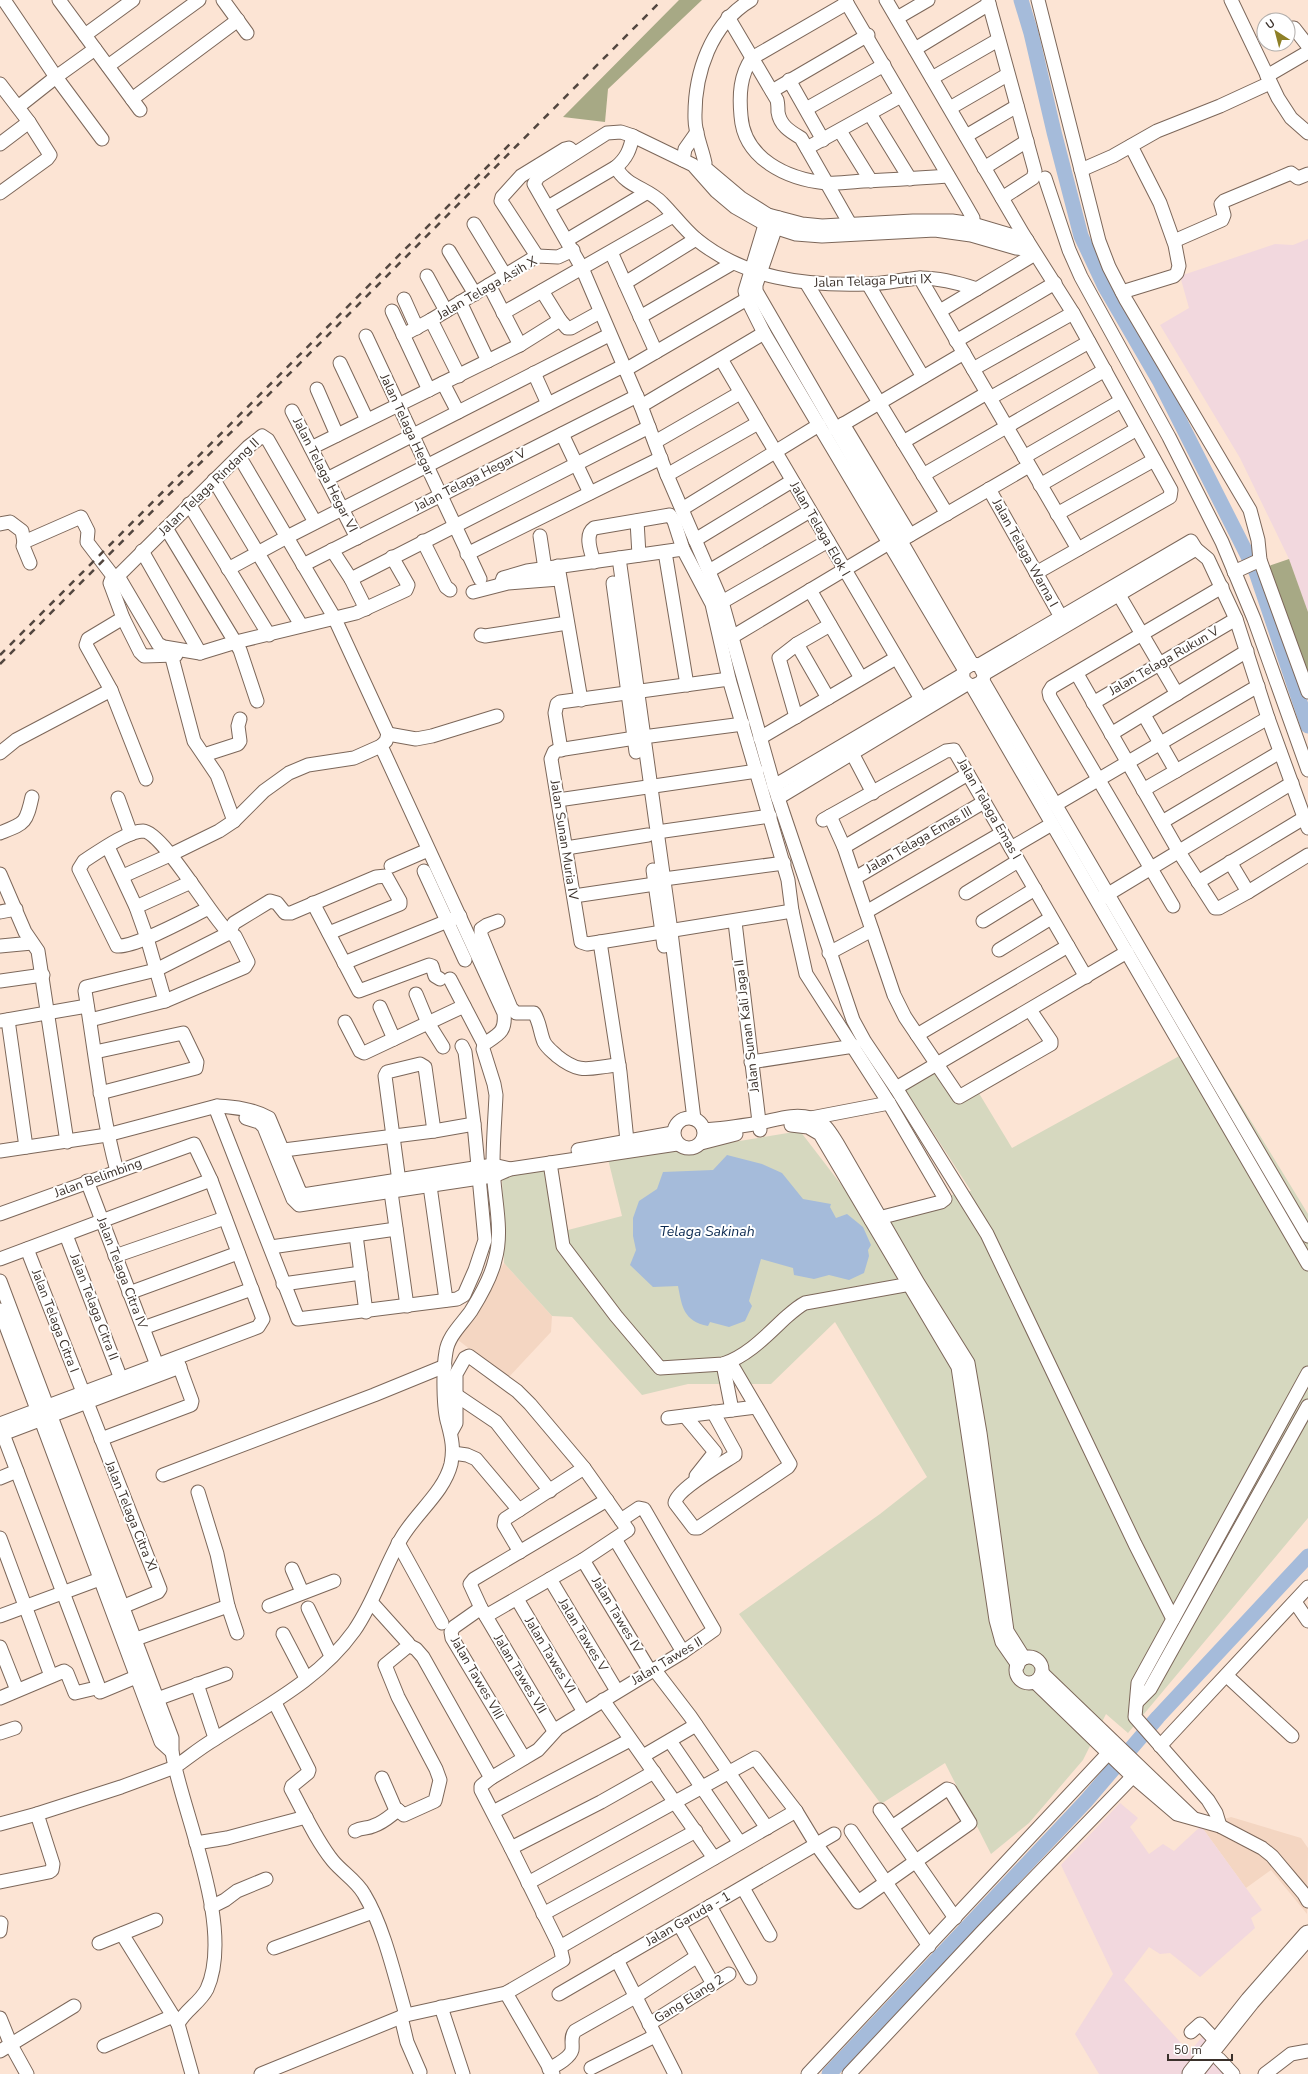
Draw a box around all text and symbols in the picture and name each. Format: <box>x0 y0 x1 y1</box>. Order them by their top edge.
north arrow <box>1256 12 1296 52</box>
text: U <box>1263 16 1278 33</box>
street label: Jalan Telaga Asih X <box>433 252 541 324</box>
street label: Jalan Telaga Putri IX <box>813 270 933 292</box>
street label: Jalan Telaga Hegar <box>375 370 439 479</box>
street label: Jalan Telaga Hegar VI <box>288 414 362 535</box>
street label: Jalan Telaga Rindang II <box>154 434 263 541</box>
street label: Jalan Telaga Hegar V <box>410 444 529 516</box>
street label: Jalan Telaga Elok I <box>785 477 854 580</box>
street label: Jalan Telaga Warna I <box>987 495 1062 610</box>
street label: Jalan Telaga Rukun V <box>1105 622 1222 700</box>
street label: Jalan Telaga Emas I <box>952 755 1025 863</box>
street label: Jalan Sunan Muria IV <box>545 778 582 901</box>
street label: Jalan Telaga Emas III <box>862 802 975 878</box>
street label: Jalan Sunan Kali Jaga II <box>730 959 764 1094</box>
street label: Jalan Belimbing <box>51 1154 144 1203</box>
street label: Jalan Telaga Citra IV <box>92 1214 152 1331</box>
water label: Telaga Sakinah <box>659 1222 755 1241</box>
street label: Jalan Telaga Citra II <box>65 1250 123 1363</box>
street label: Jalan Telaga Citra I <box>27 1266 83 1375</box>
street label: Jalan Telaga Citra XI <box>100 1457 161 1574</box>
street label: Jalan Tawes IV <box>587 1573 647 1656</box>
street label: Jalan Tawes V <box>554 1594 612 1675</box>
street label: Jalan Tawes VI <box>520 1613 580 1696</box>
street label: Jalan Tawes VII <box>489 1630 551 1717</box>
street label: Jalan Tawes VIII <box>446 1633 508 1723</box>
street label: Jalan Tawes II <box>627 1633 706 1690</box>
street label: Jalan Garuda - 1 <box>641 1887 734 1951</box>
street label: Gang Elang 2 <box>651 1970 727 2028</box>
scale bar <box>1168 2036 1232 2062</box>
text: 50 m <box>1174 2042 1202 2058</box>

